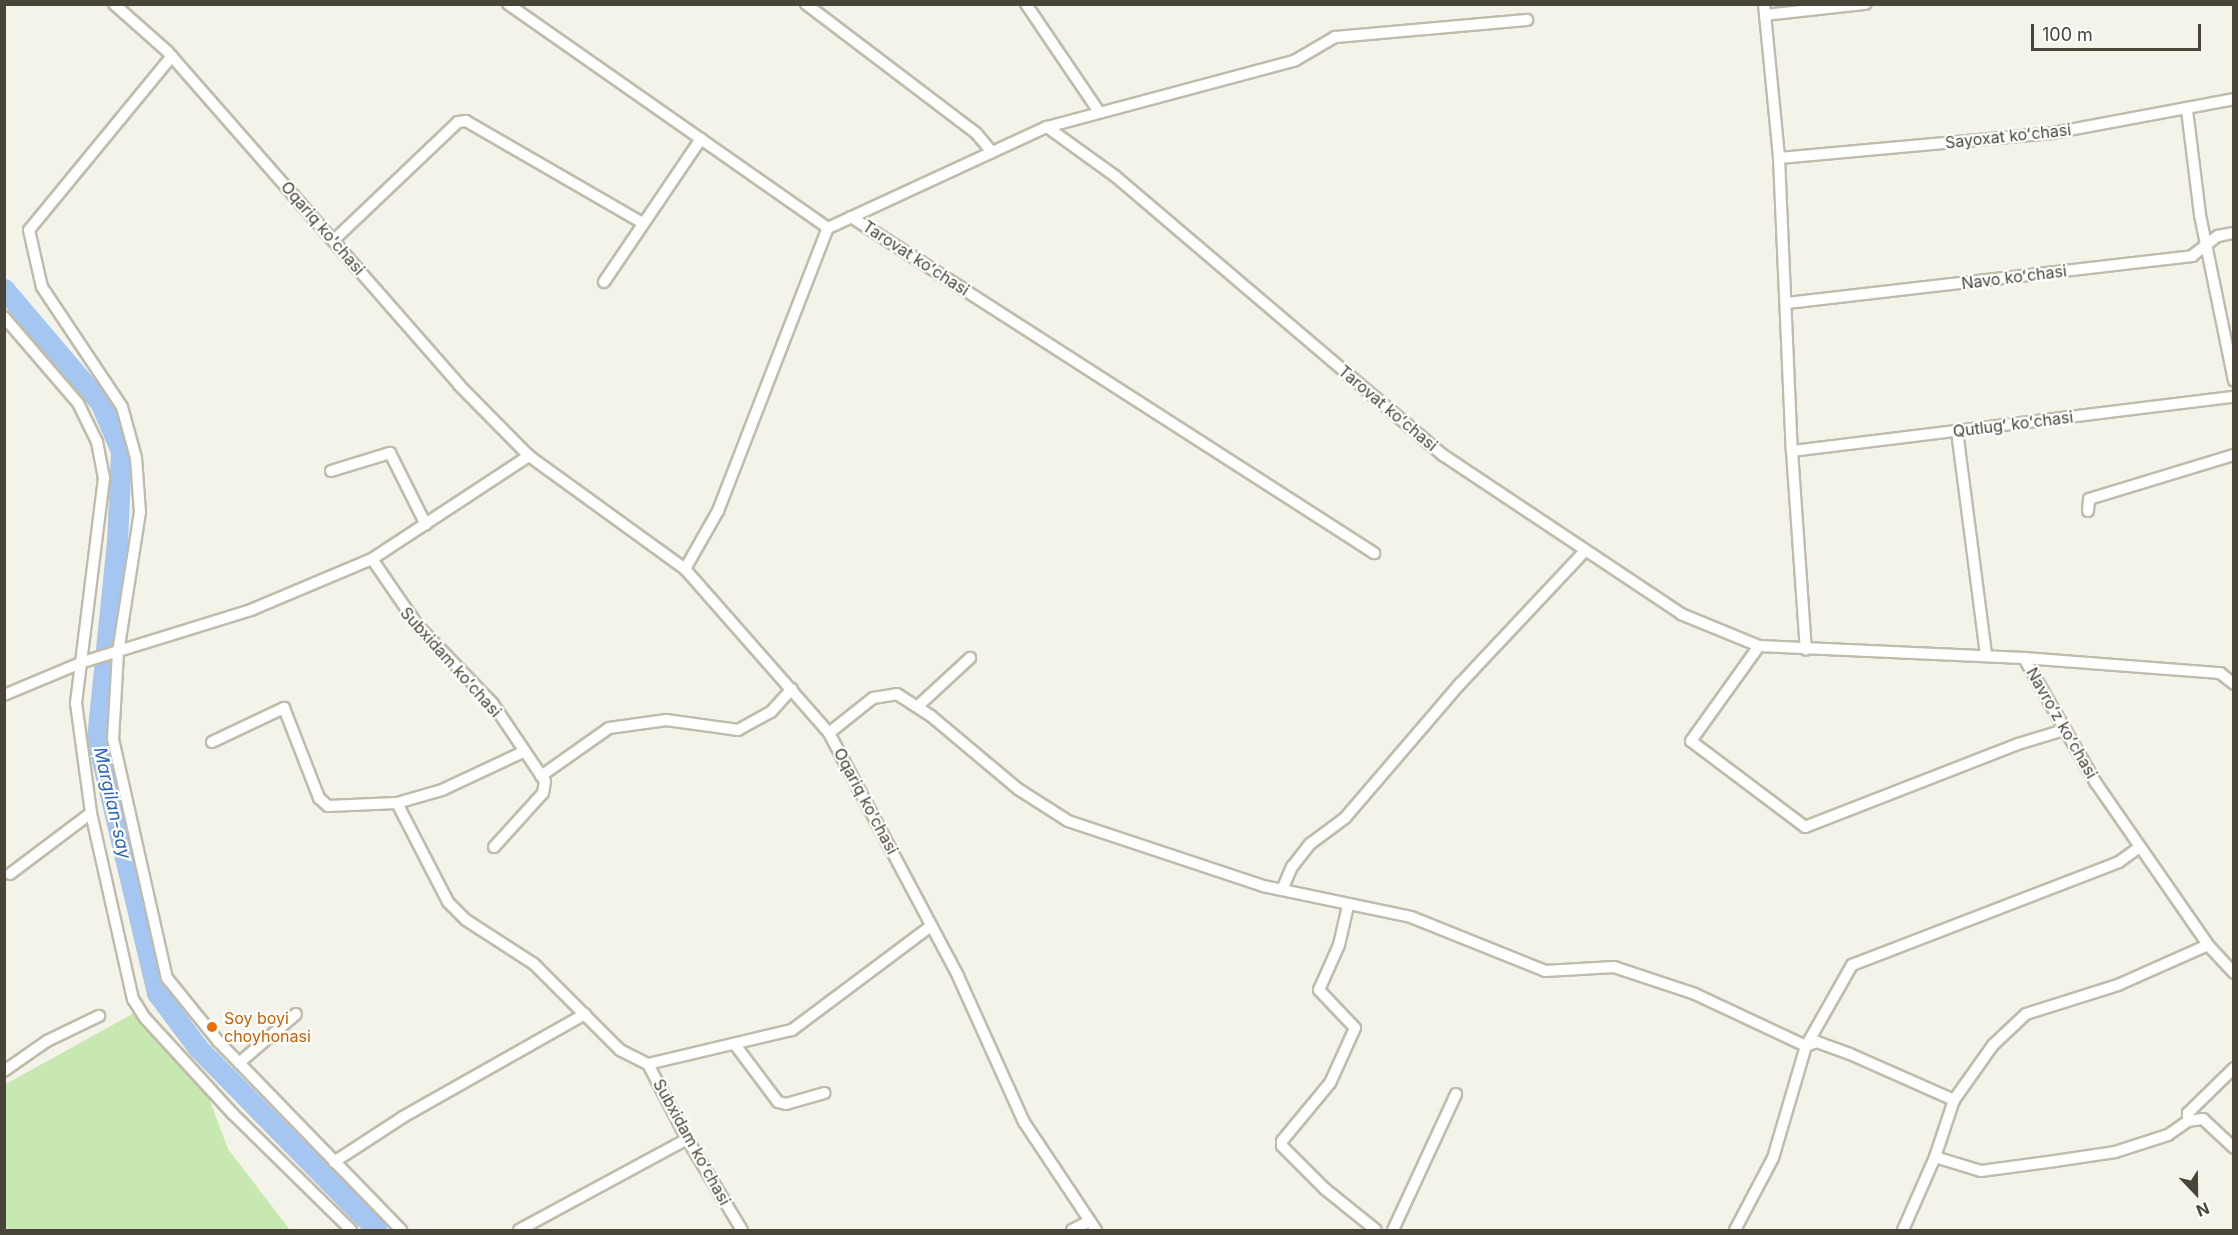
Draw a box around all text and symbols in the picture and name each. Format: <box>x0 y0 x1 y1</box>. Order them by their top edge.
scale bar <box>2034 12 2204 50</box>
text: 100 m <box>2042 24 2093 45</box>
street label: Sayoxat koʻchasi <box>1944 120 2072 152</box>
street label: Oqariq ko'chasi <box>277 177 369 279</box>
street label: Tarovat koʻchasi <box>859 216 973 300</box>
street label: Navo koʻchasi <box>1960 261 2068 293</box>
street label: Tarovat koʻchasi <box>1335 361 1441 455</box>
street label: Qutlugʻ koʻchasi <box>1952 407 2074 441</box>
street label: Subxidam koʻchasi <box>397 603 505 721</box>
street label: Navroʻz koʻchasi <box>2022 664 2102 782</box>
water label: Margilan-say <box>89 745 135 861</box>
street label: Oqariq ko'chasi <box>830 745 902 857</box>
place label: Soy boyi choyhonasi <box>224 1008 311 1046</box>
marker: Soy boyi choyhonasi <box>205 1020 219 1034</box>
street label: Subxidam koʻchasi <box>649 1076 735 1208</box>
north arrow <box>2166 1163 2226 1223</box>
text: N <box>2193 1198 2212 1221</box>

